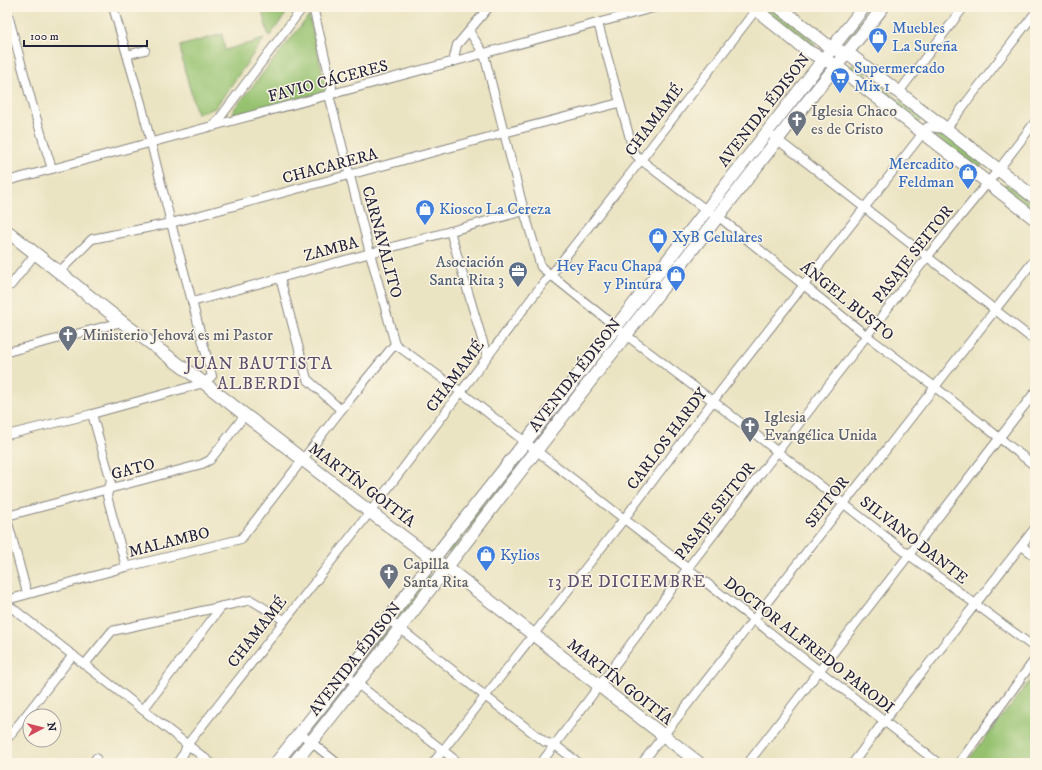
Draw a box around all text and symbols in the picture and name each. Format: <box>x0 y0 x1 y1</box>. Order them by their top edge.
place label: Muebles La Sureña <box>892 18 958 56</box>
scale bar <box>24 22 147 48</box>
shop icon: Muebles La Sureña <box>867 26 889 54</box>
text: 100 m <box>30 29 59 44</box>
street label: AVENIDA ÉDISON <box>713 49 815 171</box>
street label: FAVIO CÁCERES <box>266 55 390 107</box>
place label: Supermercado Mix 1 <box>854 58 945 96</box>
supermarket icon: Supermercado Mix 1 <box>829 66 851 94</box>
street label: CHAMAMÉ <box>620 80 688 160</box>
place label: Iglesia Chaco es de Cristo <box>811 101 897 139</box>
church icon: Iglesia Chaco es de Cristo <box>786 109 808 137</box>
street label: CHACARERA <box>280 143 381 188</box>
place label: Mercadito Feldman <box>888 154 955 192</box>
shop icon: Mercadito Feldman <box>957 162 979 190</box>
street label: CARNAVALITO <box>357 184 407 300</box>
shop icon: Kiosco La Cereza <box>414 198 436 226</box>
place label: Kiosco La Cereza <box>439 199 551 219</box>
street label: PASAJE SEITOR <box>869 201 958 307</box>
shop icon: XyB Celulares <box>647 226 669 254</box>
place label: XyB Celulares <box>672 227 763 247</box>
street label: ZAMBA <box>302 232 361 266</box>
place label: Asociación Santa Rita 3 <box>429 252 505 290</box>
place label: Hey Facu Chapa y Pintura <box>556 256 662 294</box>
street label: ÁNGEL BUSTO <box>796 257 898 345</box>
office icon: Asociación Santa Rita 3 <box>507 260 529 288</box>
shop icon: Hey Facu Chapa y Pintura <box>665 264 687 292</box>
street label: AVENIDA ÉDISON <box>524 314 626 436</box>
church icon: Ministerio Jehová es mi Pastor <box>57 324 79 352</box>
place label: Ministerio Jehová es mi Pastor <box>82 325 273 345</box>
street label: CHAMAMÉ <box>421 336 489 416</box>
district label: JUAN BAUTISTA ALBERDI <box>183 353 333 395</box>
street label: CARLOS HARDY <box>622 384 712 494</box>
place label: Iglesia Evangélica Unida <box>764 407 877 445</box>
church icon: Iglesia Evangélica Unida <box>739 415 761 443</box>
street label: MARTÍN GOITÍA <box>305 438 420 532</box>
street label: GATO <box>109 454 157 484</box>
street label: PASAJE SEITOR <box>671 458 760 564</box>
street label: SEITOR <box>801 472 854 532</box>
street label: SILVANO DANTE <box>856 492 972 588</box>
street label: MALAMBO <box>126 522 212 562</box>
shop icon: Kylios <box>475 544 497 572</box>
place label: Kylios <box>500 545 540 565</box>
place label: Capilla Santa Rita <box>403 554 469 592</box>
church icon: Capilla Santa Rita <box>378 562 400 590</box>
district label: 13 DE DICIEMBRE <box>548 571 706 593</box>
street label: DOCTOR ALFREDO PARODI <box>720 572 898 718</box>
street label: CHAMAMÉ <box>223 592 291 672</box>
street label: AVENIDA ÉDISON <box>304 598 406 720</box>
street label: MARTÍN GOITÍA <box>563 635 677 730</box>
north arrow <box>22 708 62 748</box>
text: N <box>43 722 58 732</box>

